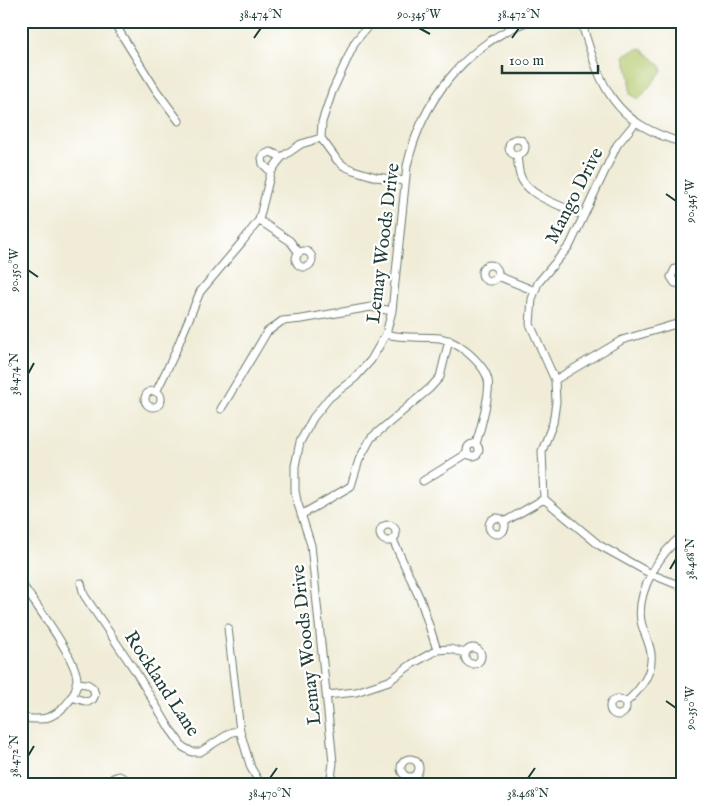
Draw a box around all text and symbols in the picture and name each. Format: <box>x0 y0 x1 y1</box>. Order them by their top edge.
text: 38.474°N <box>239 7 283 22</box>
text: 90.345°W <box>396 7 441 22</box>
text: 38.472°N <box>498 7 541 22</box>
scale bar <box>502 42 598 74</box>
text: 100 m <box>509 51 545 70</box>
street label: Mango Drive <box>540 143 609 248</box>
street label: Lemay Woods Drive <box>362 161 406 325</box>
text: 90.345°W <box>683 179 698 224</box>
text: 90.350°W <box>7 248 22 293</box>
text: 38.474°N <box>7 352 22 396</box>
text: 38.468°N <box>683 538 698 580</box>
street label: Lemay Woods Drive <box>287 563 327 726</box>
street label: Rockland Lane <box>118 627 205 742</box>
text: 90.350°W <box>683 686 698 731</box>
text: 38.472°N <box>7 734 22 777</box>
text: 38.470°N <box>248 786 292 801</box>
text: 38.468°N <box>507 786 549 801</box>

